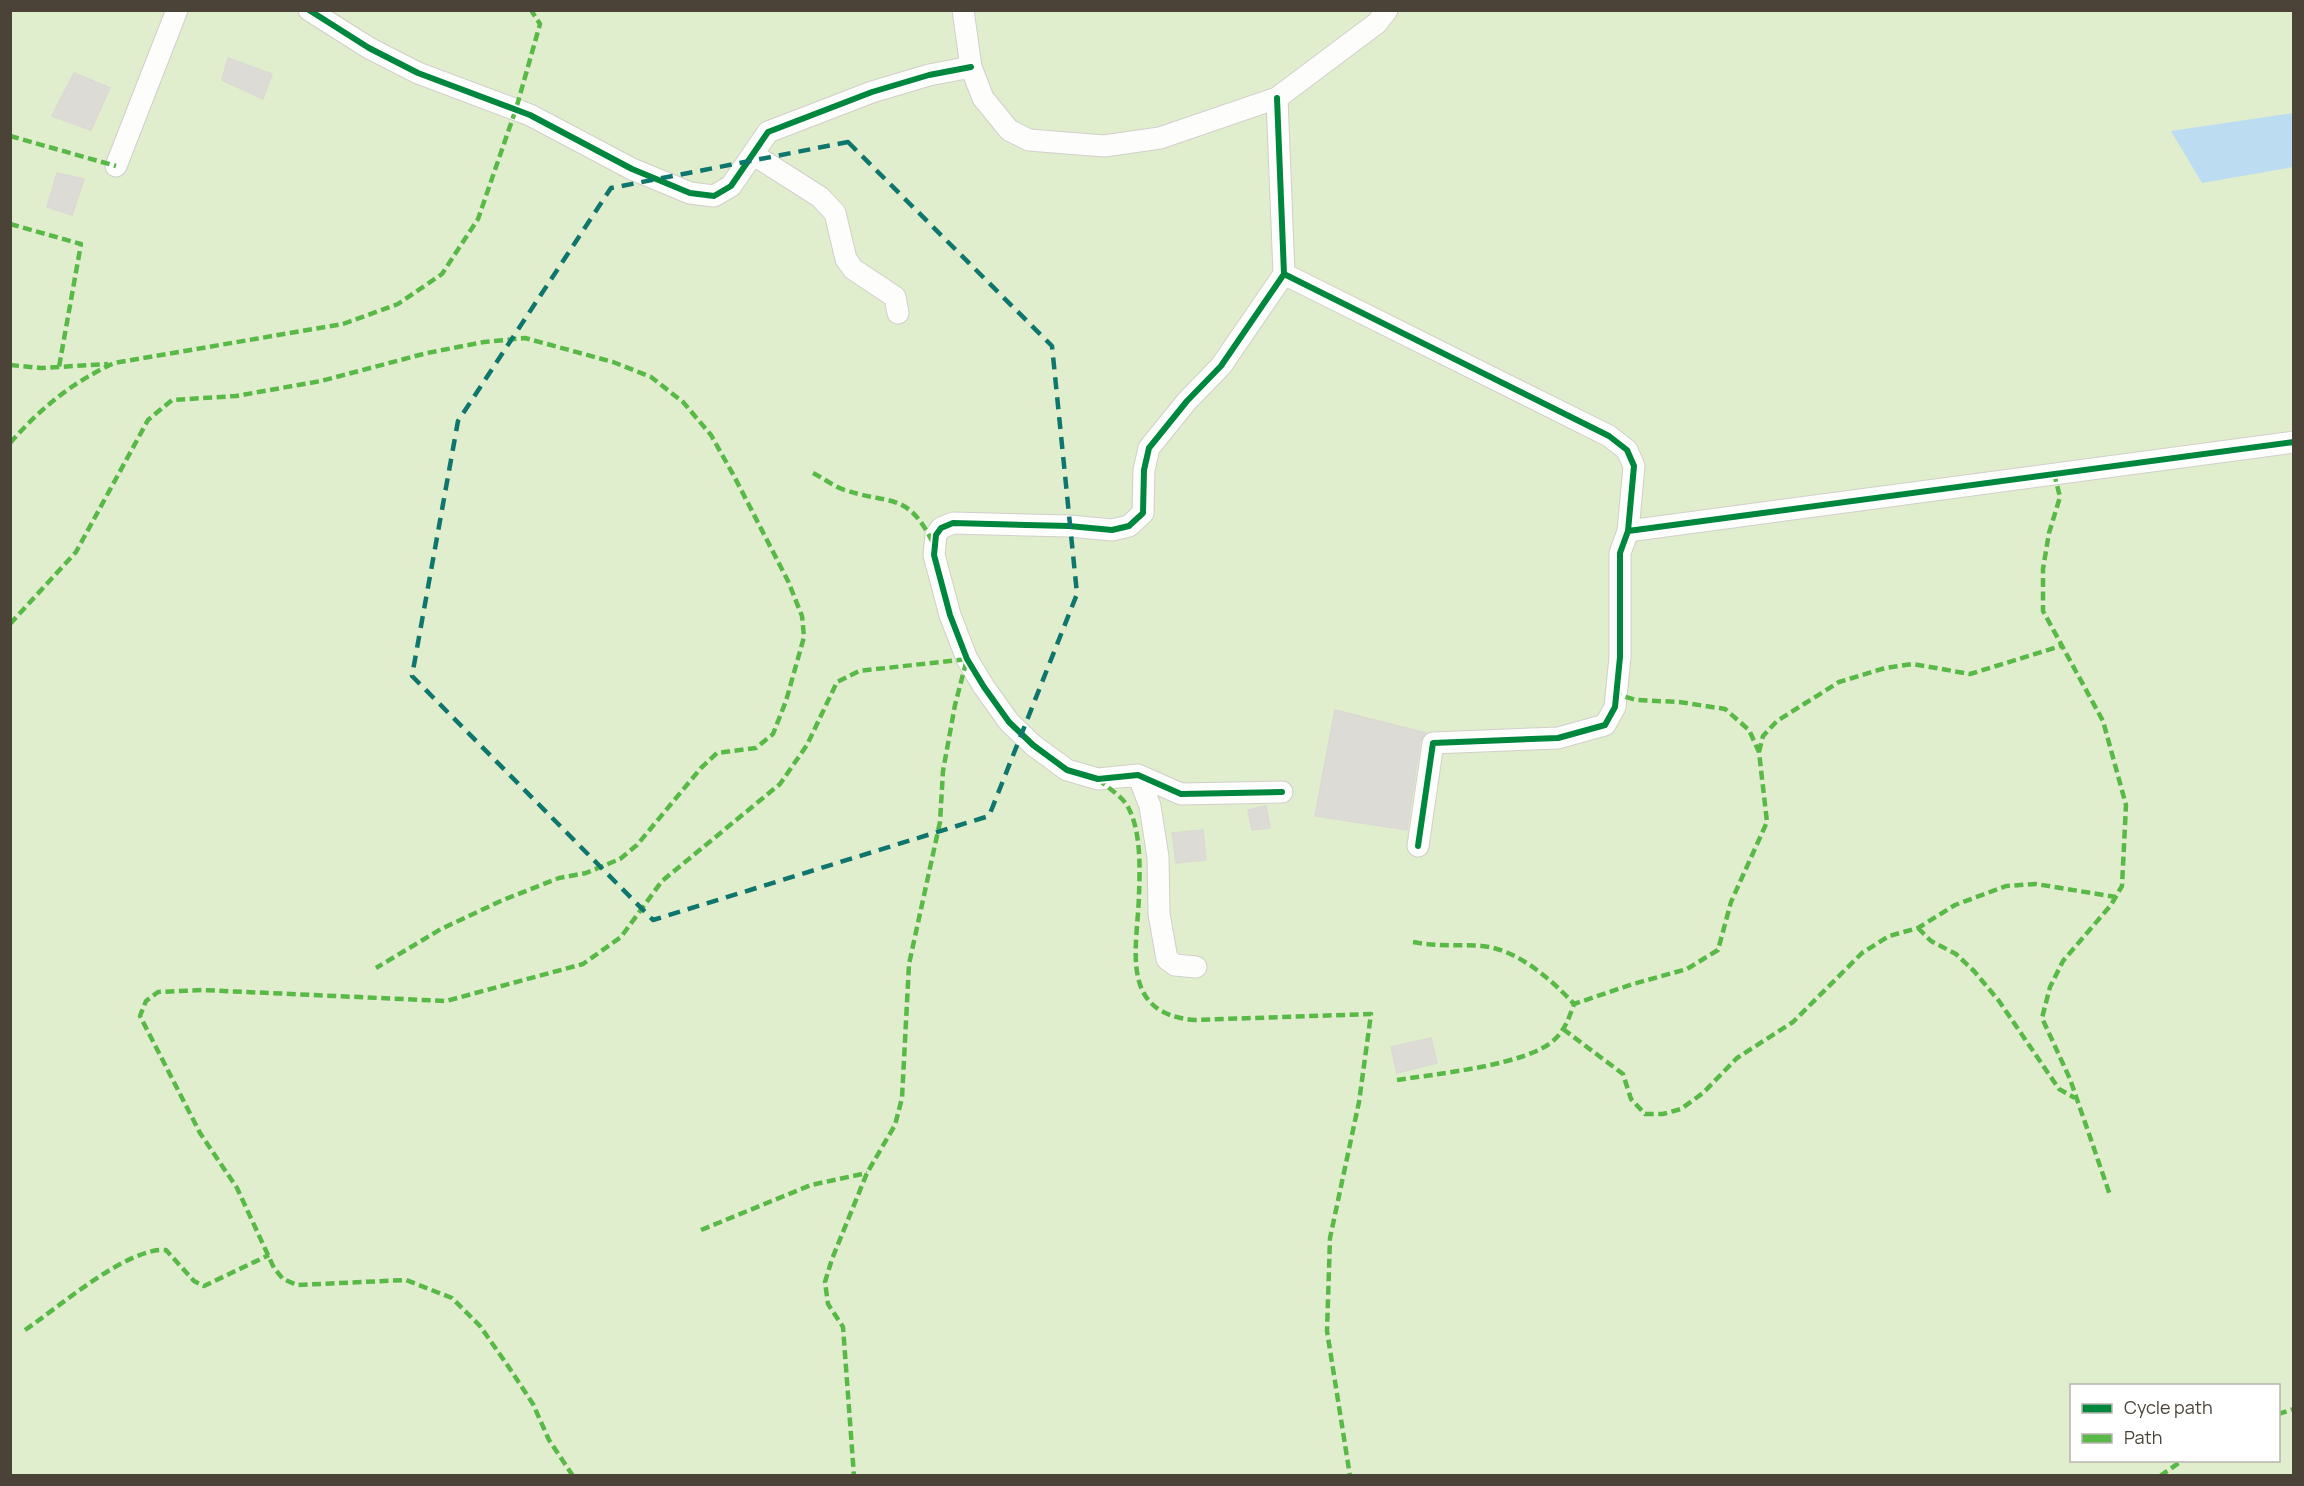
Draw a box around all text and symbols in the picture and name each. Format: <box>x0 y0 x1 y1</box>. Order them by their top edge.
legend <box>2070 1384 2280 1462</box>
text: Cycle path <box>2124 1395 2213 1419</box>
text: Path <box>2124 1425 2162 1449</box>

